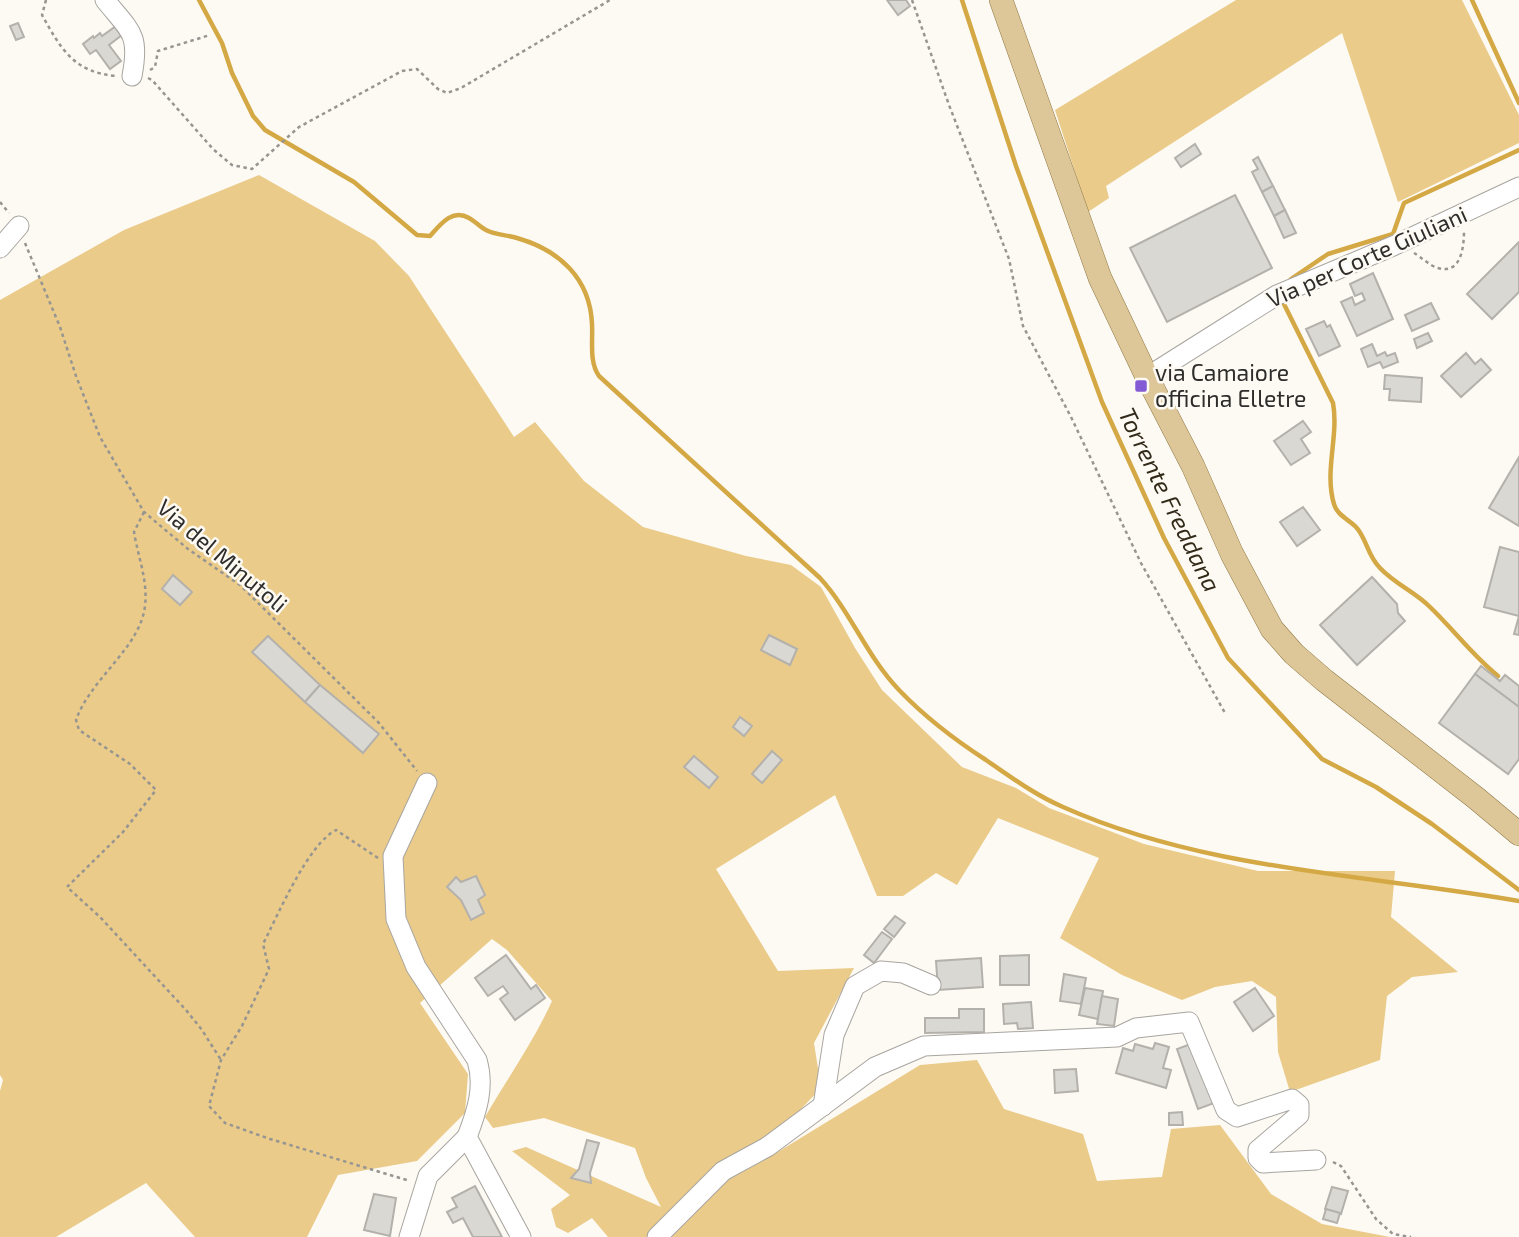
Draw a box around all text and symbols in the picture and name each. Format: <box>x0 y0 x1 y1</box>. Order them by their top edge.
street label: Via per Corte Giuliani <box>1262 199 1471 313</box>
place label: via Camaiore officina Elletre <box>1155 358 1306 412</box>
marker: via Camaiore officina Elletre <box>1133 378 1149 394</box>
water label: Torrente Freddana <box>1113 403 1228 596</box>
street label: Via del Minutoli <box>152 493 293 618</box>

